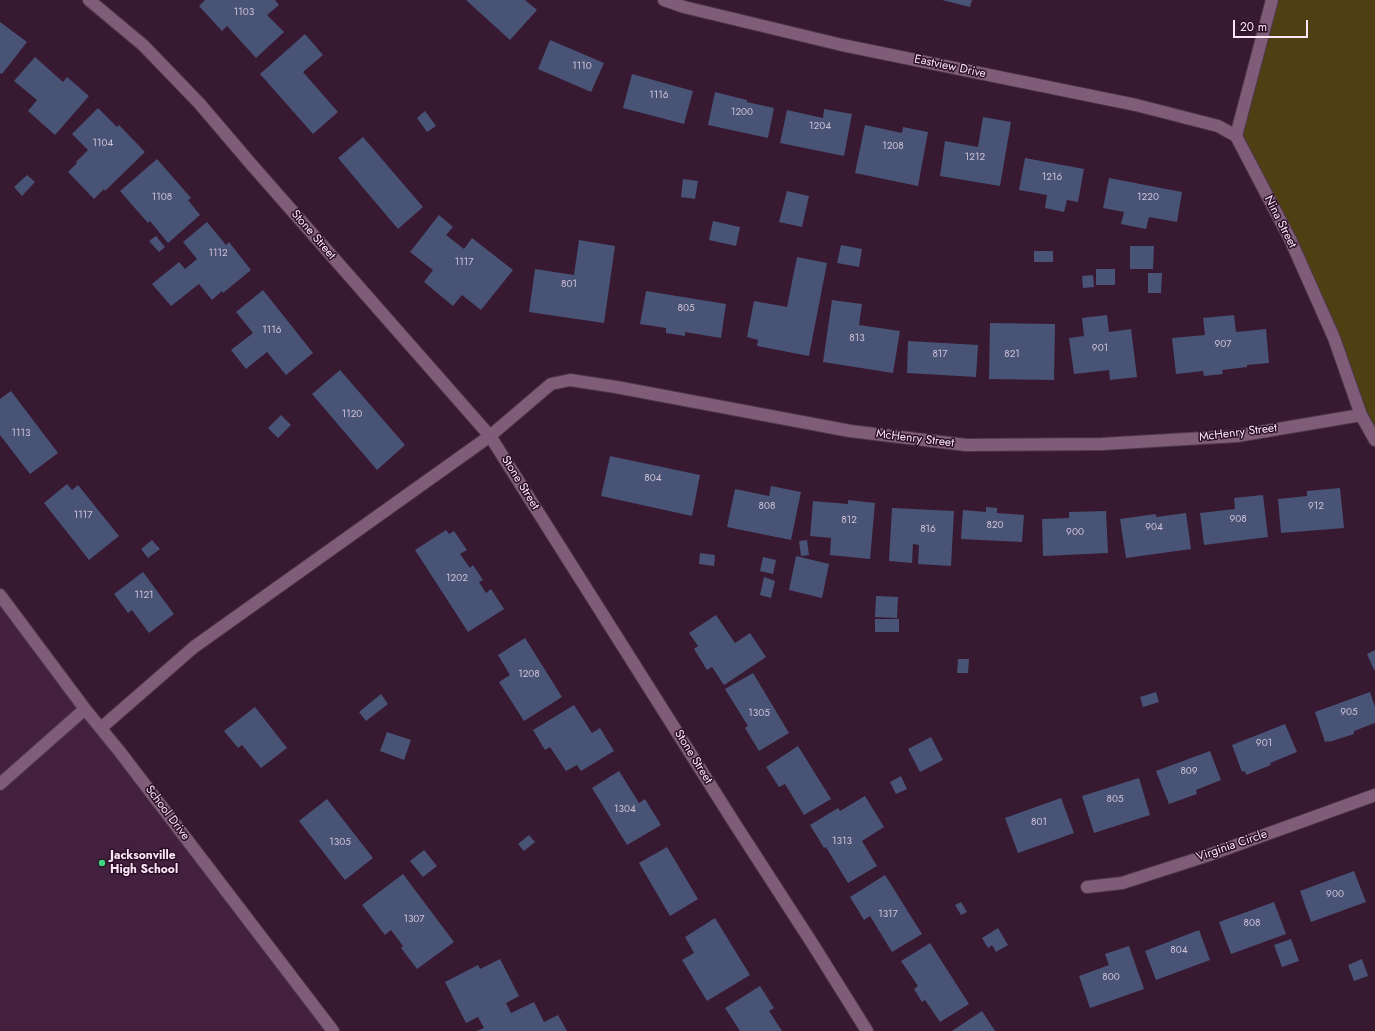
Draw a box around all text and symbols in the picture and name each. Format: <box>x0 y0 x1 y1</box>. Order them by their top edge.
house number: 1103 <box>234 7 254 19</box>
scale bar <box>1235 12 1310 38</box>
text: 20 m <box>1240 18 1267 36</box>
street label: Eastview Drive <box>913 52 987 82</box>
house number: 1110 <box>572 61 592 73</box>
house number: 1116 <box>649 90 669 102</box>
house number: 1200 <box>731 107 753 119</box>
house number: 1204 <box>809 121 831 133</box>
house number: 1104 <box>93 138 113 150</box>
house number: 1208 <box>882 141 904 153</box>
house number: 1212 <box>965 152 985 164</box>
house number: 1216 <box>1042 172 1062 184</box>
house number: 1108 <box>152 192 172 204</box>
house number: 1220 <box>1137 192 1159 204</box>
street label: Nina Street <box>1261 193 1299 251</box>
street label: Stone Street <box>288 207 338 263</box>
house number: 1112 <box>208 248 228 260</box>
house number: 1117 <box>455 257 473 269</box>
house number: 801 <box>561 279 577 291</box>
house number: 805 <box>677 303 695 315</box>
house number: 1116 <box>262 325 282 337</box>
house number: 813 <box>849 333 865 345</box>
house number: 907 <box>1214 339 1232 351</box>
house number: 901 <box>1092 343 1108 355</box>
house number: 817 <box>932 349 948 361</box>
house number: 821 <box>1004 349 1020 361</box>
house number: 1120 <box>342 409 362 421</box>
street label: McHenry Street <box>1198 421 1278 445</box>
street label: McHenry Street <box>875 427 955 451</box>
house number: 1113 <box>12 428 30 440</box>
street label: Stone Street <box>498 453 542 513</box>
house number: 804 <box>644 473 662 485</box>
house number: 808 <box>759 501 775 513</box>
house number: 912 <box>1308 501 1324 513</box>
house number: 1117 <box>74 510 92 522</box>
house number: 908 <box>1229 514 1247 526</box>
house number: 812 <box>841 515 857 527</box>
house number: 820 <box>986 520 1004 532</box>
house number: 904 <box>1145 522 1163 534</box>
house number: 816 <box>920 524 936 536</box>
house number: 900 <box>1066 527 1084 539</box>
house number: 1202 <box>446 573 468 585</box>
house number: 1121 <box>134 590 154 602</box>
house number: 1208 <box>518 669 540 681</box>
house number: 905 <box>1340 707 1358 719</box>
house number: 1305 <box>748 708 770 720</box>
street label: Stone Street <box>671 727 715 787</box>
house number: 901 <box>1256 738 1272 750</box>
house number: 809 <box>1180 766 1198 778</box>
street label: School Drive <box>142 783 192 843</box>
house number: 805 <box>1106 794 1124 806</box>
house number: 1304 <box>614 804 636 816</box>
house number: 801 <box>1031 817 1047 829</box>
street label: Virginia Circle <box>1195 827 1269 865</box>
house number: 1313 <box>832 836 852 848</box>
house number: 1305 <box>329 837 351 849</box>
place label: Jacksonville High School <box>110 849 178 877</box>
marker: Jacksonville High School <box>97 858 107 868</box>
house number: 900 <box>1326 889 1344 901</box>
house number: 1317 <box>878 909 898 921</box>
house number: 1307 <box>403 914 425 926</box>
house number: 808 <box>1244 918 1260 930</box>
house number: 804 <box>1170 945 1188 957</box>
house number: 800 <box>1102 972 1120 984</box>

